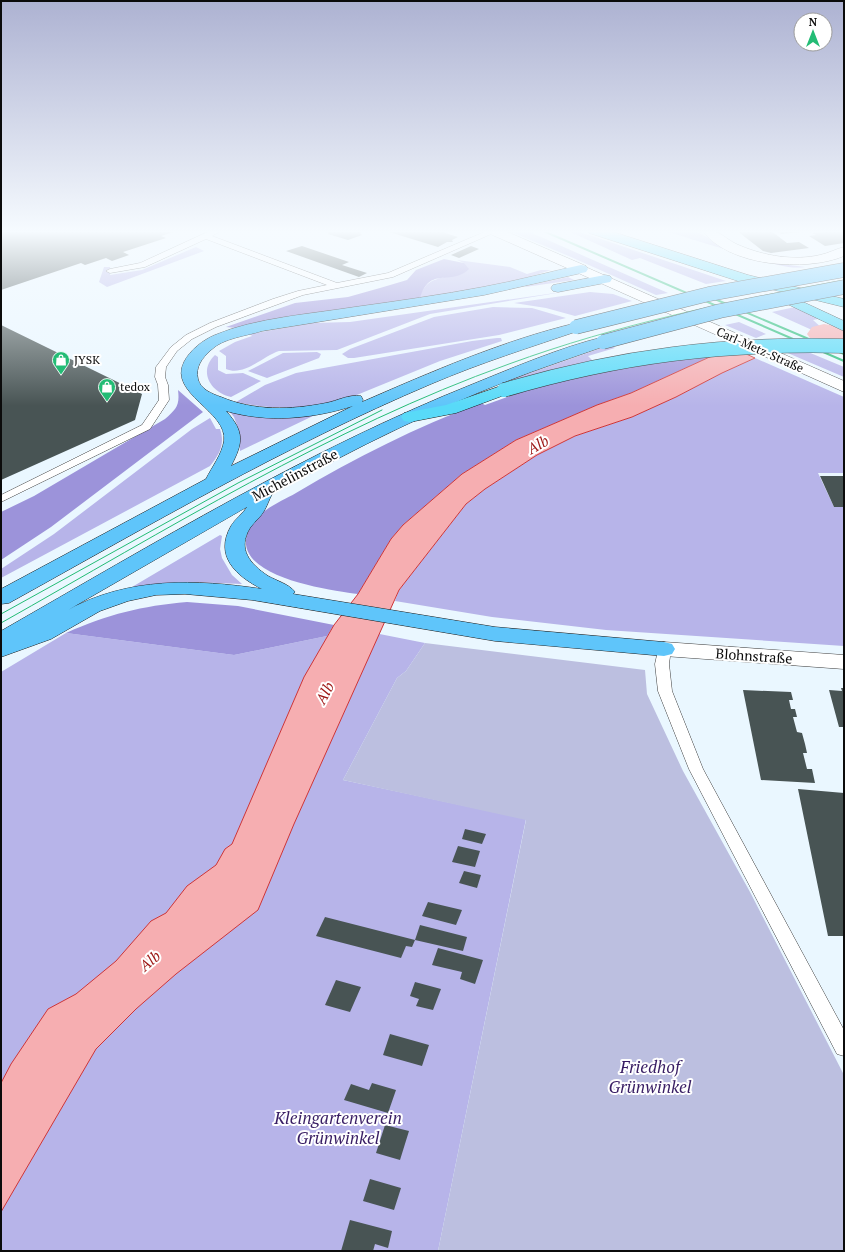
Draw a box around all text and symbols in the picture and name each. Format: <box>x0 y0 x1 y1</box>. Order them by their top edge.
north arrow <box>793 12 833 52</box>
text: N <box>809 15 818 29</box>
street label: Carl-Metz-Straße <box>714 324 806 376</box>
shop icon: JYSK <box>51 350 71 375</box>
place label: JYSK <box>74 352 100 367</box>
shop icon: tedox <box>97 377 117 402</box>
place label: tedox <box>120 379 151 394</box>
water label: Alb <box>522 430 552 459</box>
street label: Michelinstraße <box>249 444 341 505</box>
street label: Blohnstraße <box>715 643 793 668</box>
water label: Alb <box>310 678 338 708</box>
water label: Alb <box>134 945 164 976</box>
park label: Friedhof Grünwinkel <box>609 1055 692 1098</box>
park label: Kleingartenverein Grünwinkel <box>273 1106 402 1149</box>

